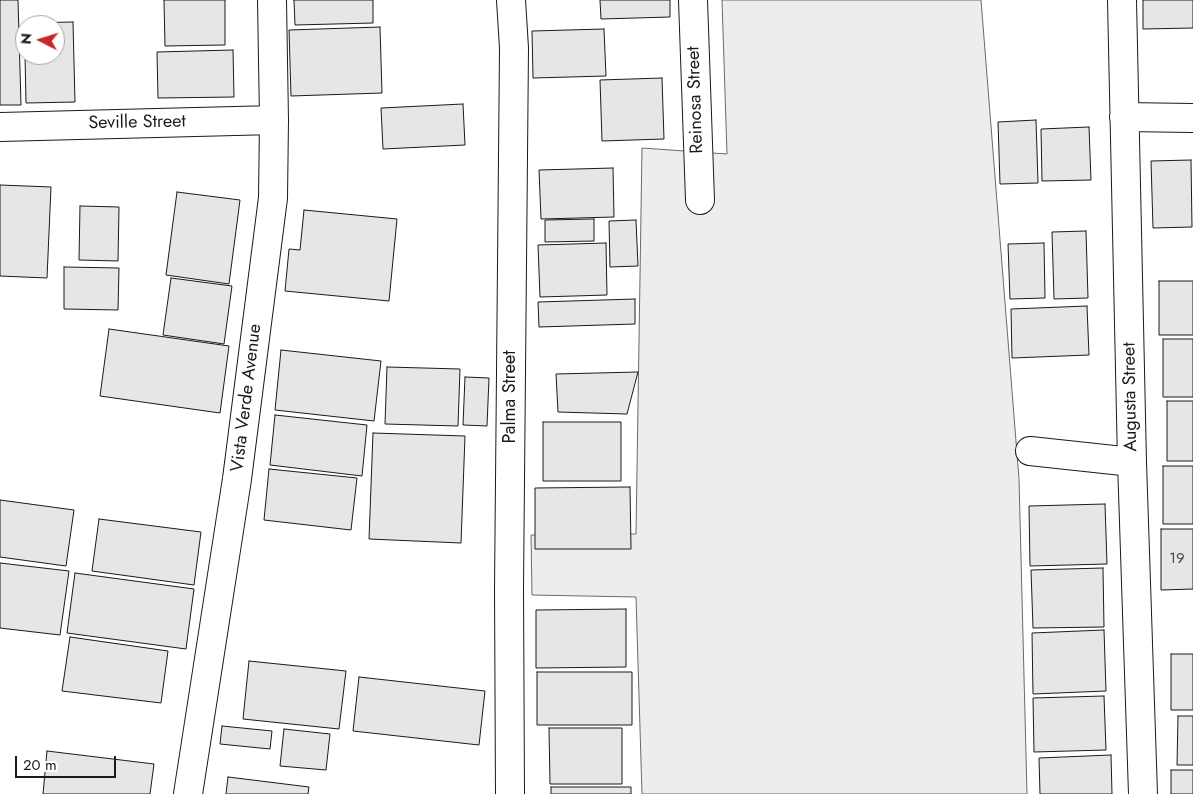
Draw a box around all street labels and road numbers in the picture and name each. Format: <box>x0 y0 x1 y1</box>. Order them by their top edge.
street label: Reinosa Street <box>683 46 709 154</box>
street label: Seville Street <box>88 111 186 135</box>
street label: Vista Verde Avenue <box>227 323 267 473</box>
street label: Augusta Street <box>1119 342 1143 452</box>
street label: Palma Street <box>500 350 522 444</box>

